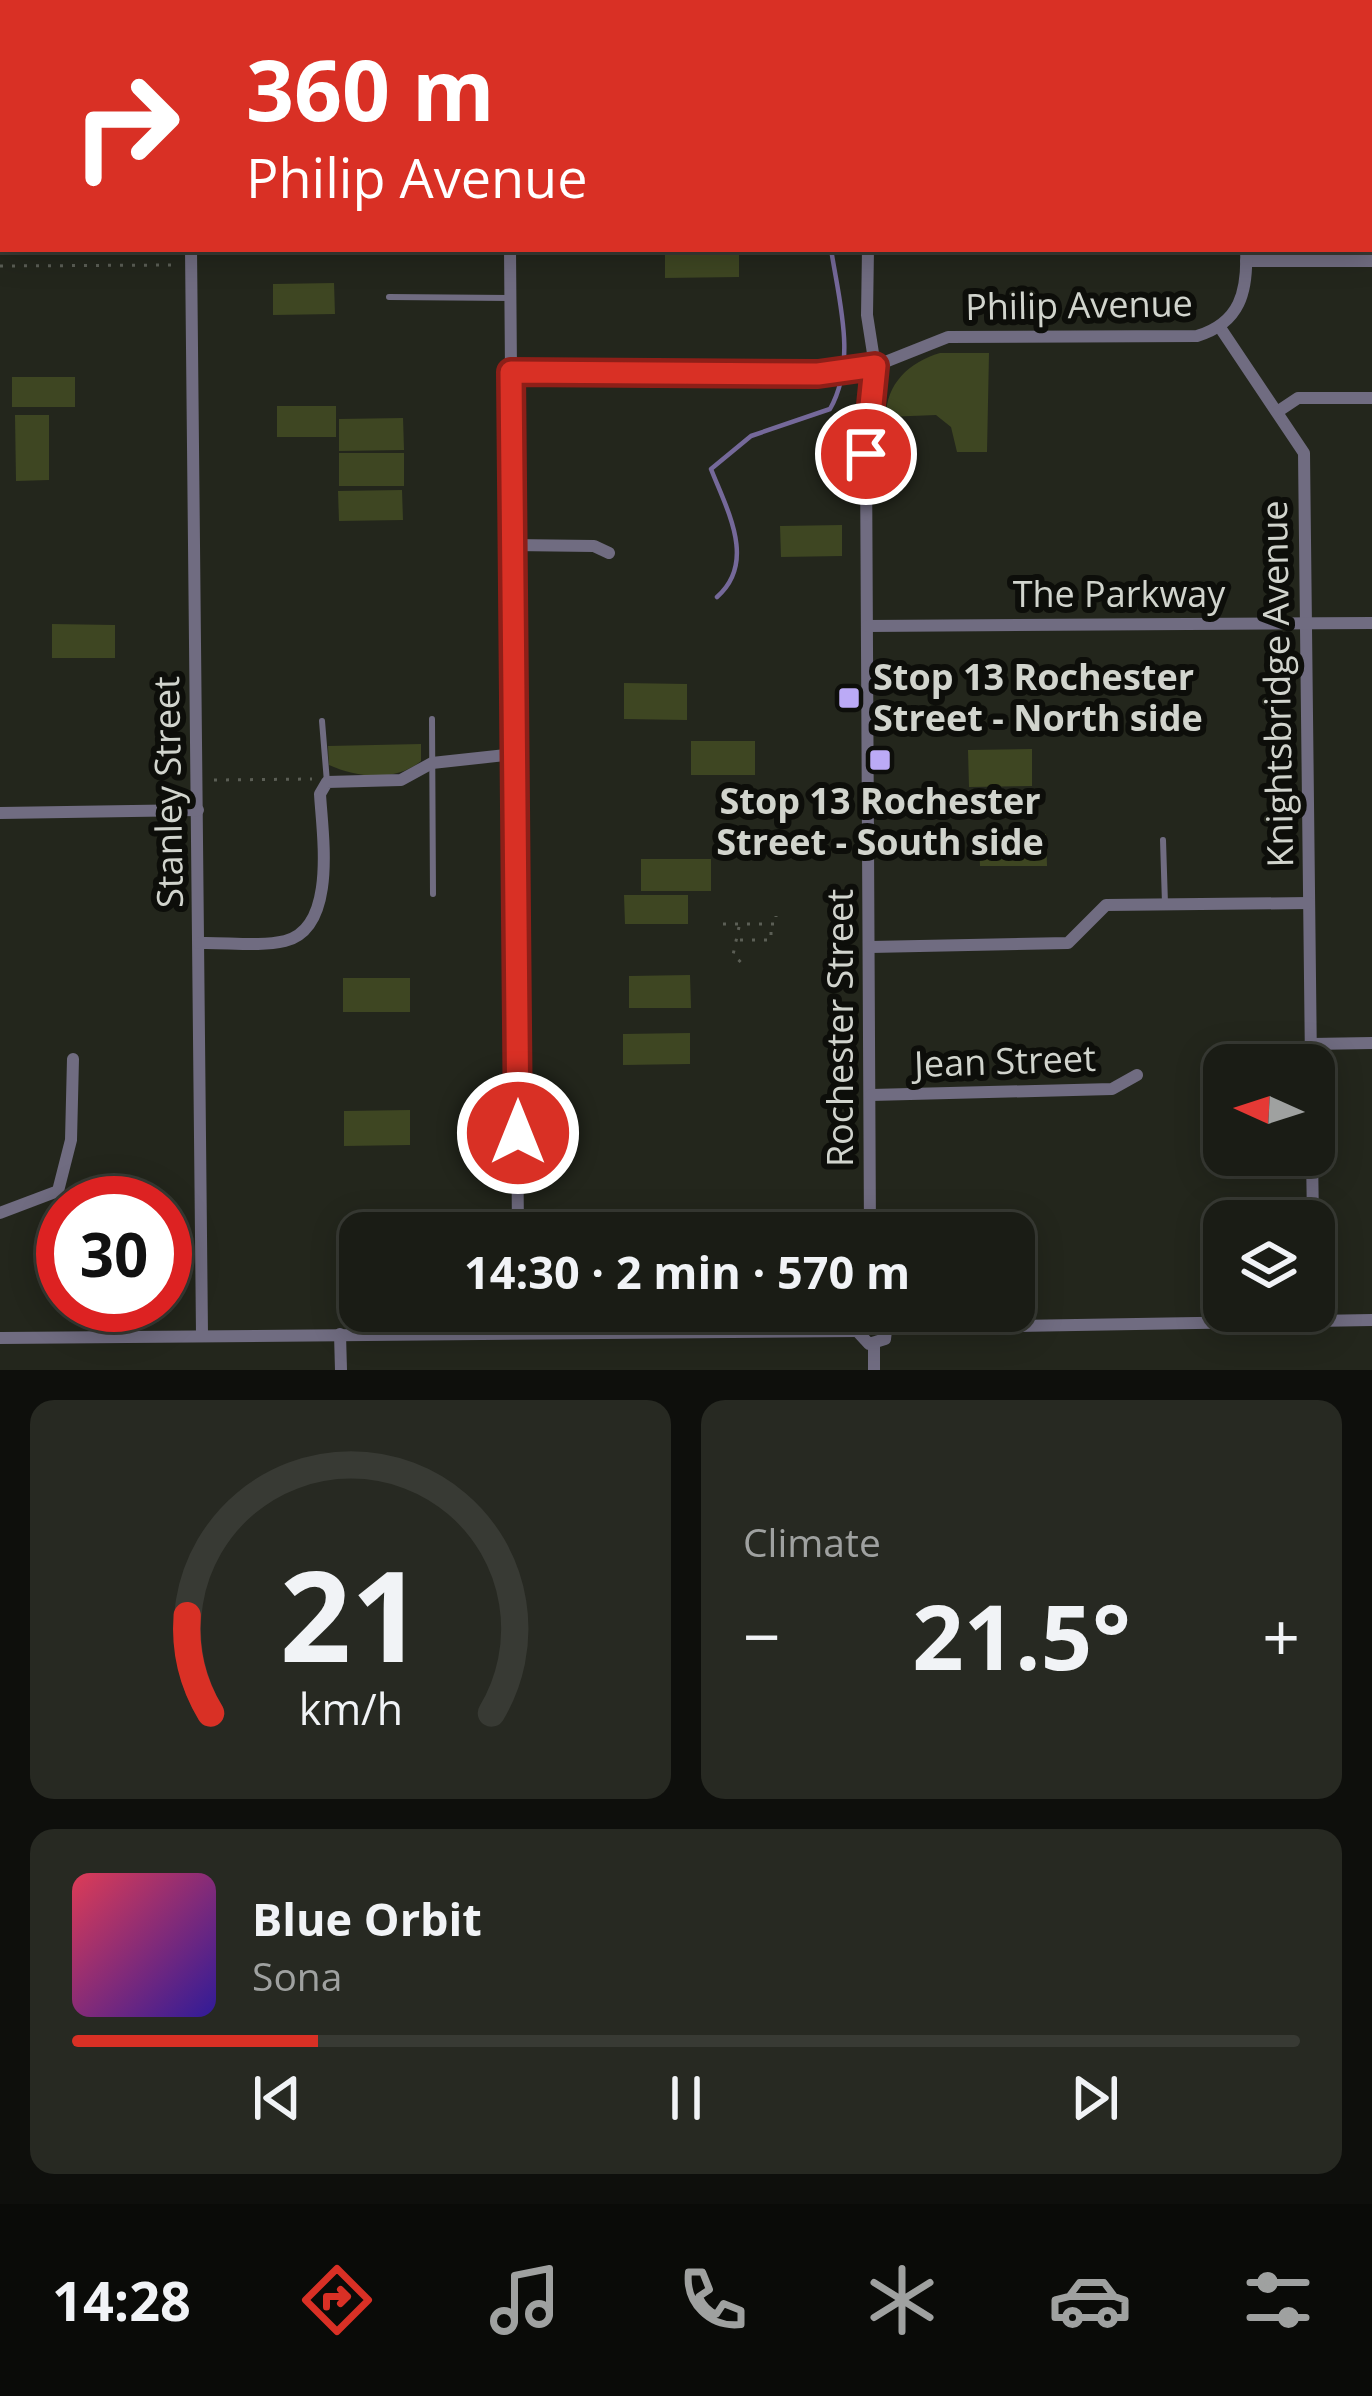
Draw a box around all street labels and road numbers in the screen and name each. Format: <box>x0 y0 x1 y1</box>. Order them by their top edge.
street label: Philip Avenue <box>965 278 1193 331</box>
street label: Knightsbridge Avenue <box>1249 500 1304 868</box>
street label: The Parkway <box>1013 569 1226 618</box>
street label: Stanley Street <box>141 676 194 908</box>
street label: Rochester Street <box>815 889 864 1167</box>
street label: Jean Street <box>910 1033 1097 1088</box>

